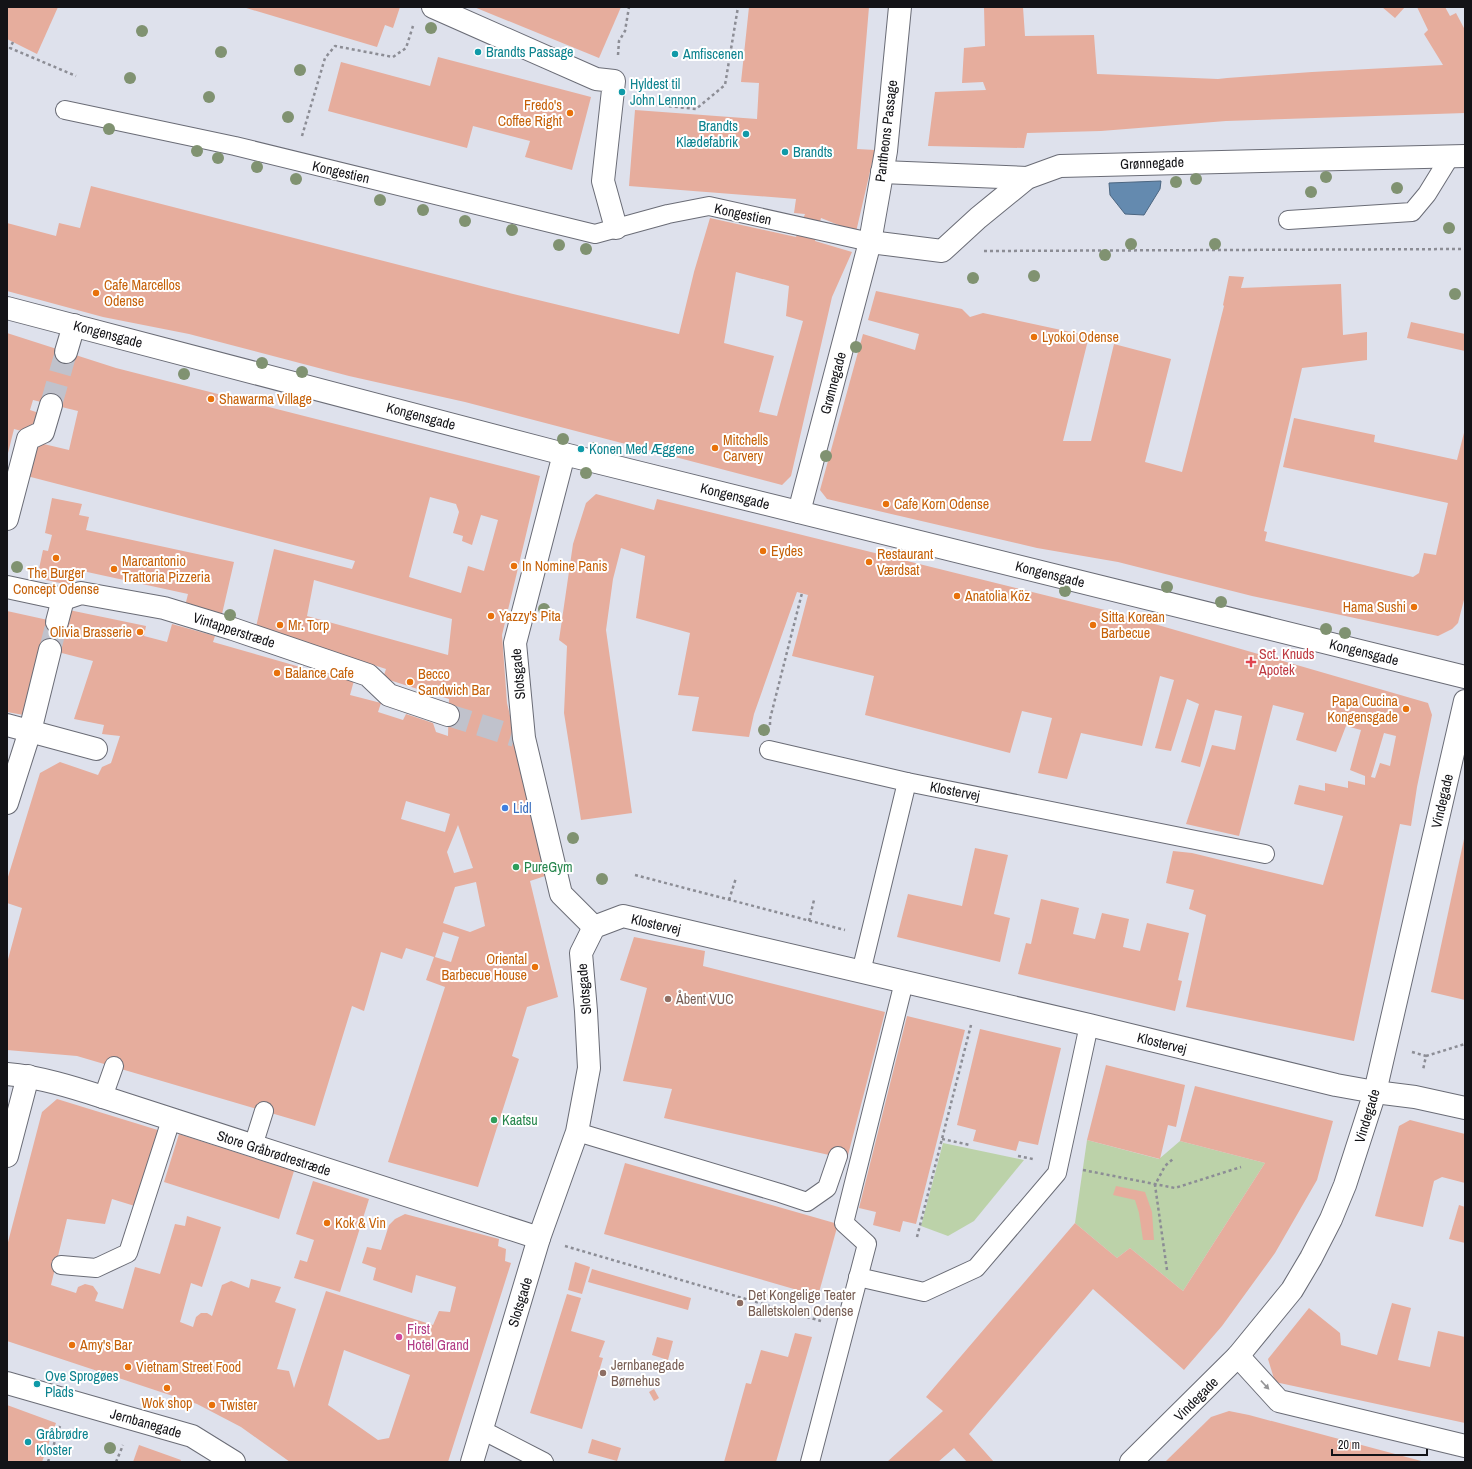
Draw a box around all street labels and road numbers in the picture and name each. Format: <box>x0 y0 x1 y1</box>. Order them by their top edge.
street label: Pantheons Passage <box>871 79 901 183</box>
street label: Grønnegade <box>1120 153 1184 173</box>
street label: Kongestien <box>311 157 371 187</box>
street label: Kongestien <box>713 199 773 229</box>
street label: Kongensgade <box>71 316 145 352</box>
street label: Grønnegade <box>816 350 850 416</box>
street label: Kongensgade <box>384 398 458 434</box>
street label: Kongensgade <box>698 479 772 513</box>
street label: Kongensgade <box>1013 557 1087 591</box>
street label: Vintapperstræde <box>191 608 277 652</box>
street label: Kongensgade <box>1327 635 1401 669</box>
street label: Slotsgade <box>507 648 529 700</box>
street label: Vindegade <box>1427 772 1457 830</box>
street label: Klostervej <box>929 777 981 805</box>
street label: Klostervej <box>629 910 683 938</box>
street label: Slotsgade <box>573 963 595 1015</box>
street label: Klostervej <box>1135 1028 1189 1058</box>
street label: Vindegade <box>1350 1087 1384 1145</box>
street label: Store Gråbrødrestræde <box>215 1126 333 1180</box>
street label: Slotsgade <box>504 1275 536 1329</box>
street label: Vindegade <box>1170 1373 1222 1425</box>
street label: Jernbanegade <box>108 1404 184 1442</box>

